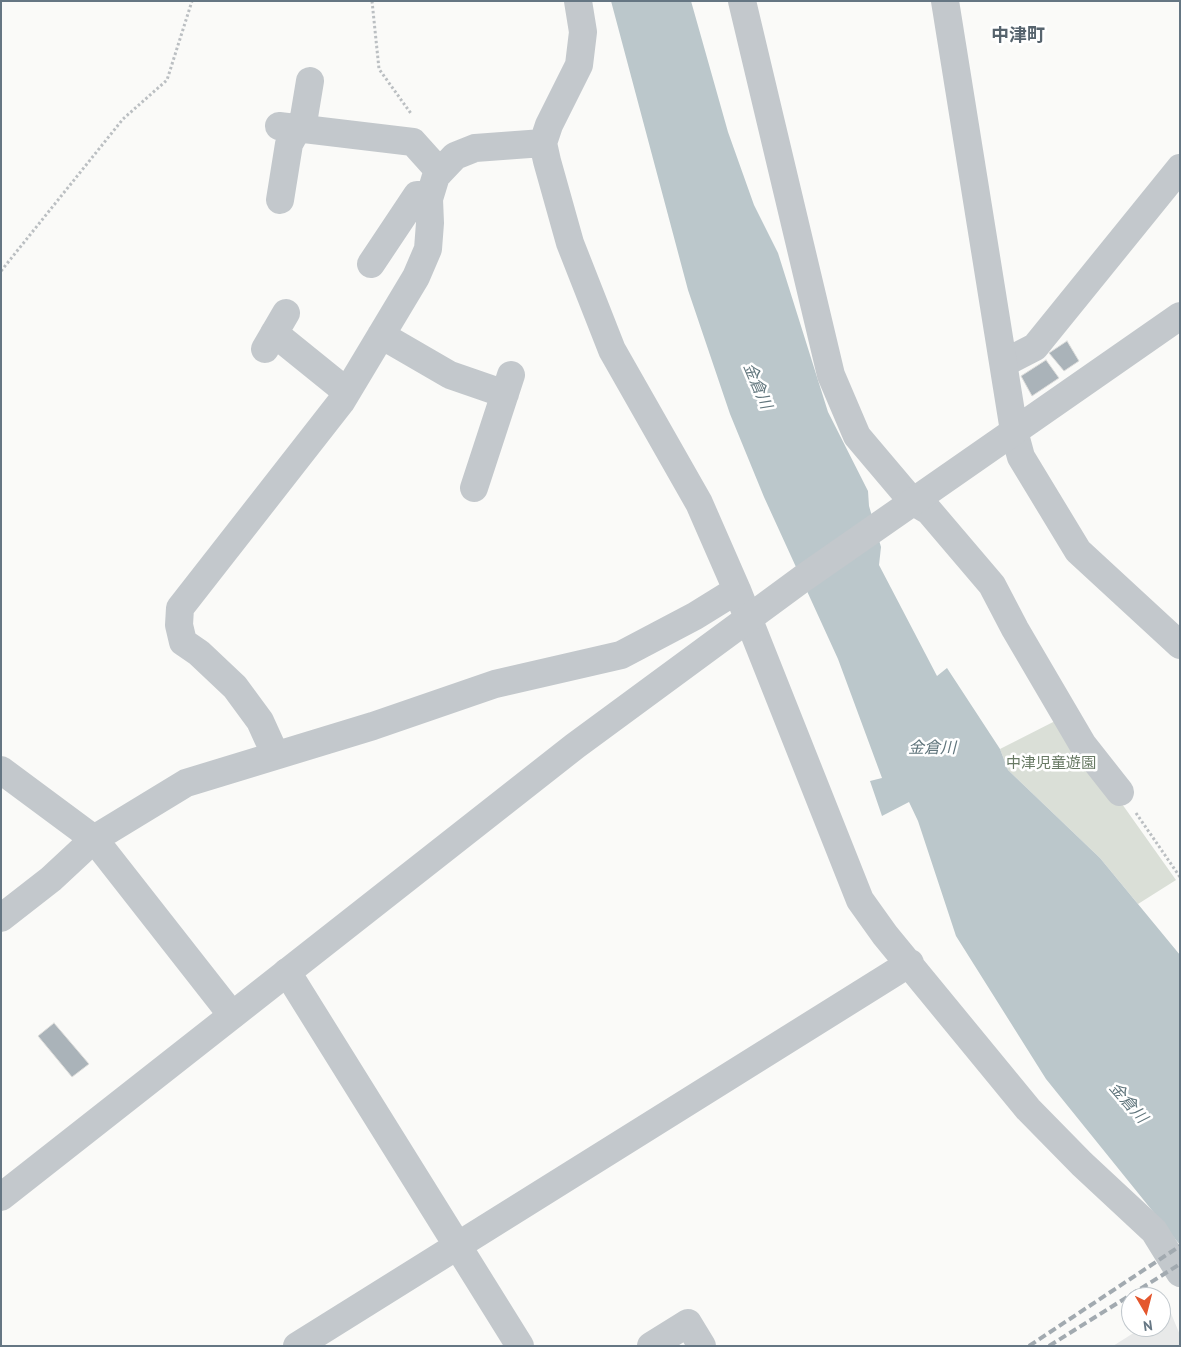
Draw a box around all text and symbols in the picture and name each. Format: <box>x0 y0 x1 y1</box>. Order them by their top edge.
district label: 中津町 <box>991 25 1045 47</box>
water label: 金倉川 <box>739 360 775 412</box>
water label: 金倉川 <box>908 738 956 758</box>
park label: 中津児童遊園 <box>1006 755 1096 773</box>
water label: 金倉川 <box>1105 1079 1151 1127</box>
north arrow <box>1121 1287 1171 1337</box>
text: N <box>1142 1316 1154 1335</box>

